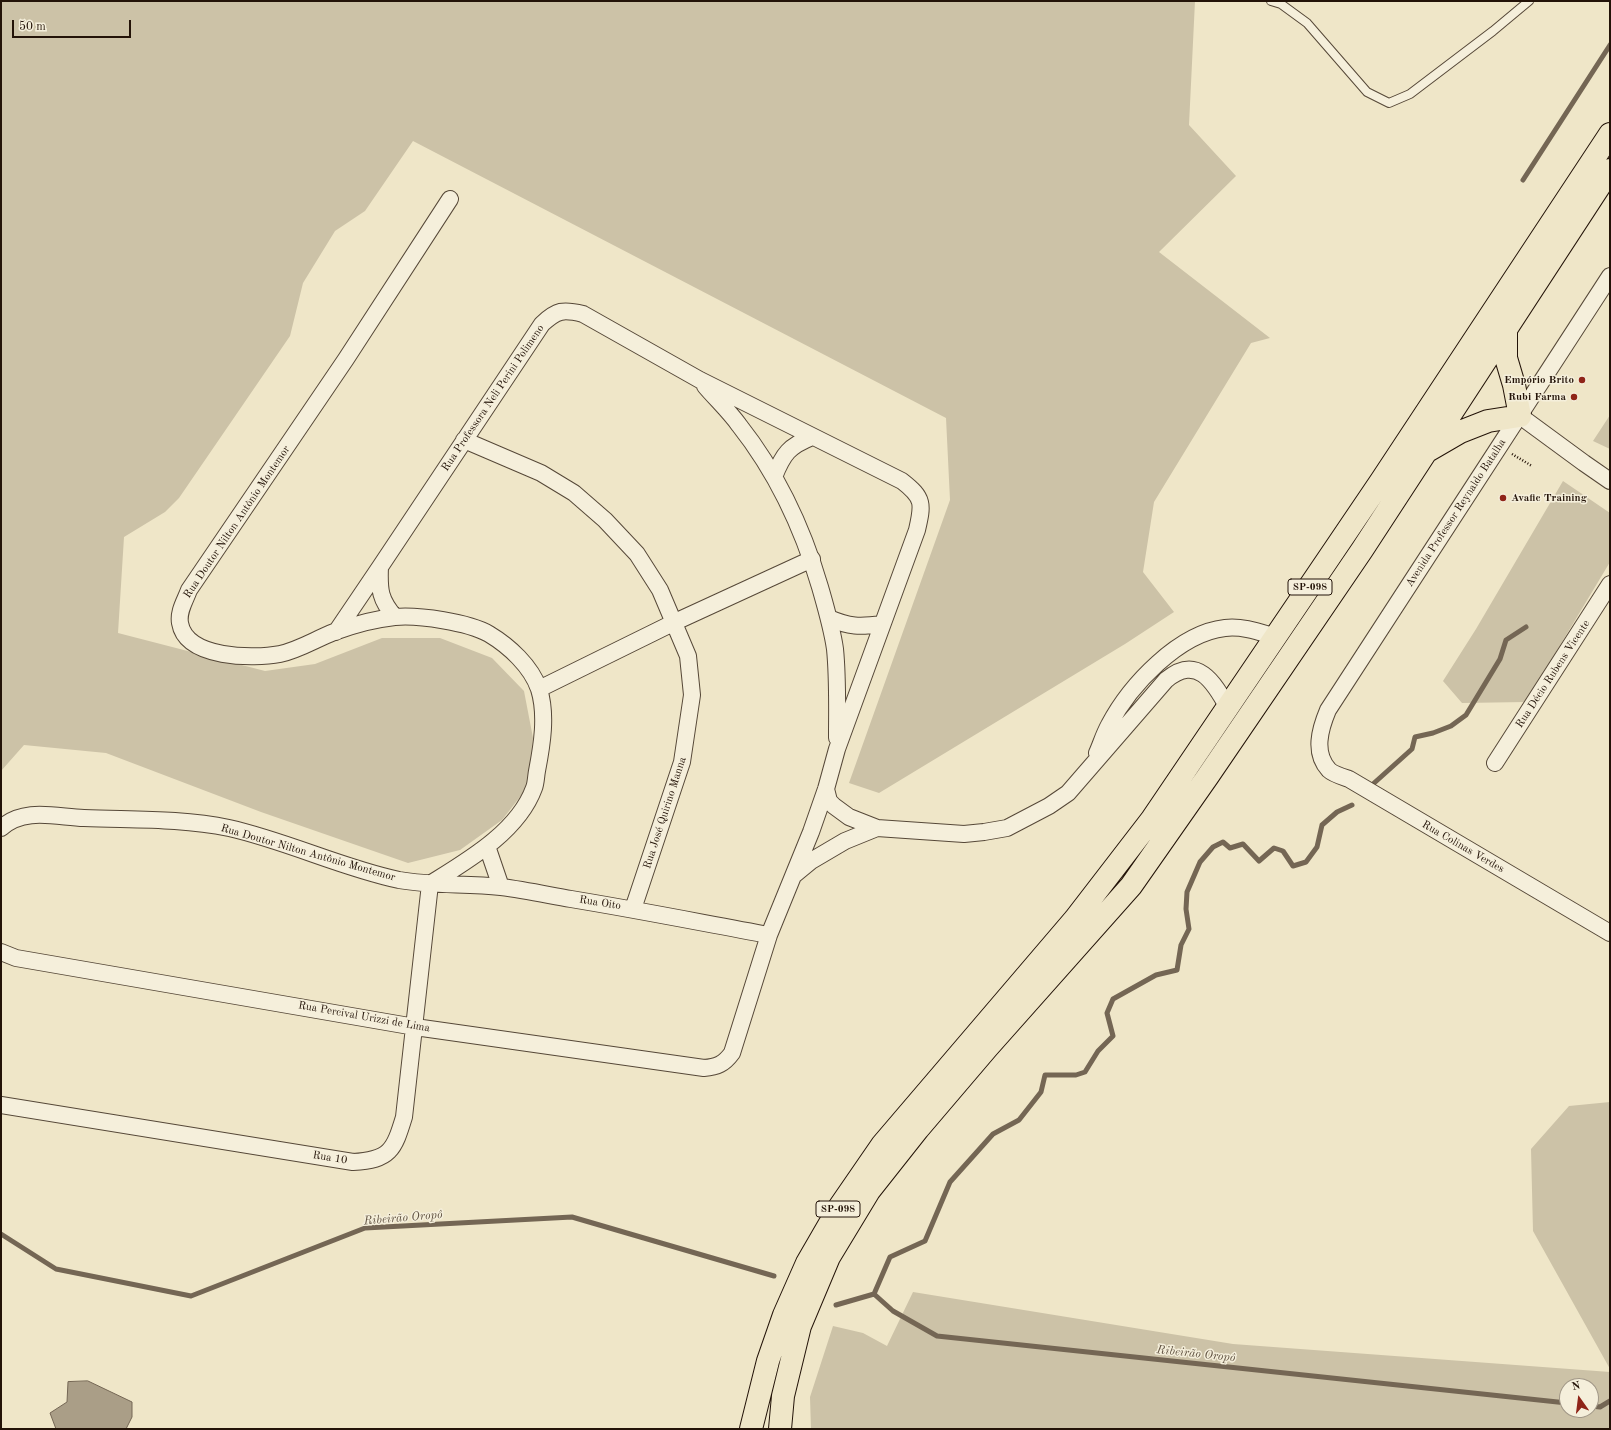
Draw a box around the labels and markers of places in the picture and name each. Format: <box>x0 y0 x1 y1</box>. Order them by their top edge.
place label: Empório Brito <box>1504 373 1574 387</box>
marker: Empório Brito <box>1577 375 1587 385</box>
place label: Rubi Farma <box>1508 390 1566 404</box>
marker: Rubi Farma <box>1569 392 1579 402</box>
place label: Avafic Training <box>1511 491 1587 505</box>
marker: Avafic Training <box>1498 493 1508 503</box>

